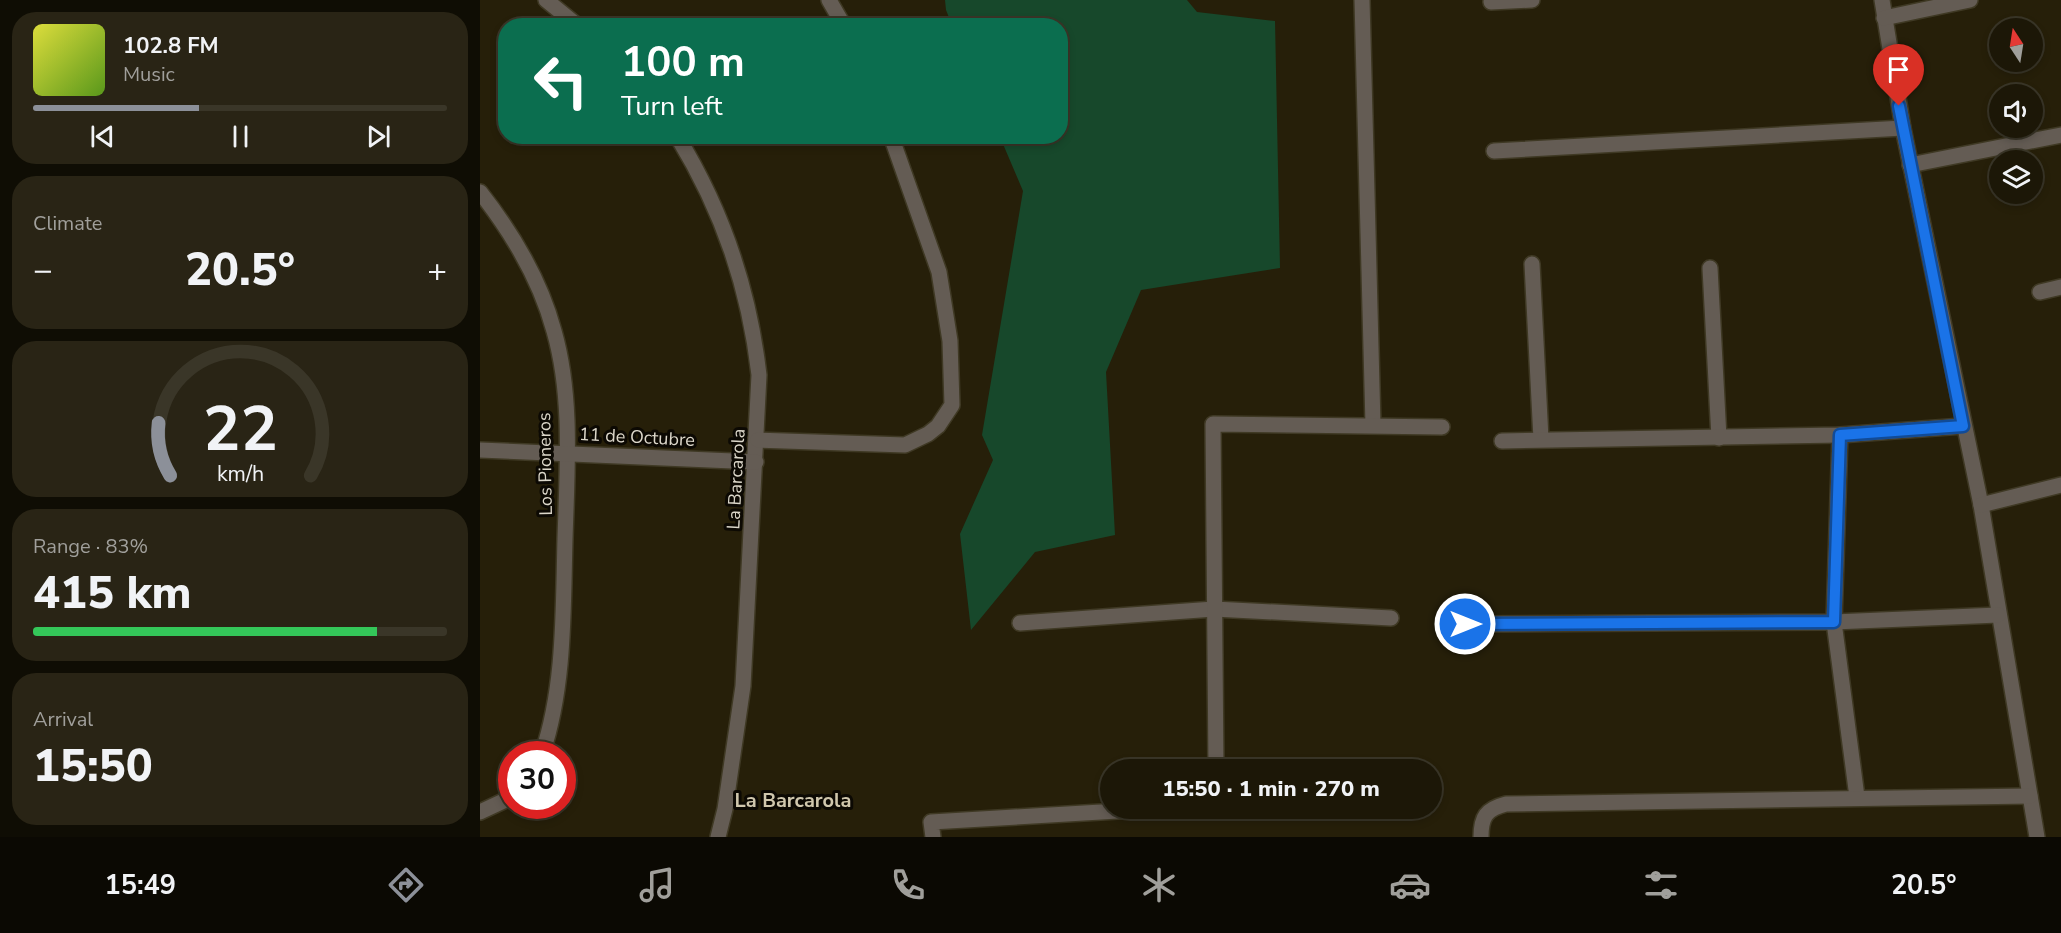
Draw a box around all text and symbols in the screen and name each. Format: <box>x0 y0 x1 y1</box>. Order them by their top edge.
north arrow <box>1989 18 2043 72</box>
map controls <box>1989 18 2043 204</box>
text: 102.8 FM <box>123 31 219 61</box>
text: 100 m <box>621 34 745 91</box>
icon: left <box>522 42 600 120</box>
pin <box>1873 44 1924 106</box>
icon: arrive <box>1882 53 1915 86</box>
text: Music <box>123 61 175 88</box>
button: sound <box>1989 84 2043 138</box>
text: Turn left <box>621 88 722 125</box>
icon: previous <box>86 120 119 153</box>
icon: pause <box>224 120 257 153</box>
icon: next <box>362 120 395 153</box>
button: layers <box>1989 150 2043 204</box>
text: Climate <box>33 210 102 237</box>
text: 20.5° <box>185 240 295 301</box>
text: − <box>33 248 53 293</box>
text: + <box>427 248 447 293</box>
text: 22 <box>203 387 277 472</box>
street label: Los Pioneros <box>532 412 558 516</box>
street label: 11 de Octubre <box>579 422 695 452</box>
street label: La Barcarola <box>721 428 751 530</box>
text: km/h <box>216 459 264 489</box>
text: Range · 83% <box>33 533 148 560</box>
text: 415 km <box>33 563 192 624</box>
position arrow <box>1433 592 1497 656</box>
text: Arrival <box>33 706 93 733</box>
text: 15:50 <box>33 736 153 797</box>
speed limit sign: 30 <box>498 741 576 819</box>
text: 15:50 · 1 min · 270 m <box>1162 774 1380 804</box>
district label: La Barcarola <box>735 787 851 814</box>
icon: directions <box>385 864 427 906</box>
icon: music <box>636 864 678 906</box>
icon: phone <box>887 864 929 906</box>
icon: climate <box>1138 864 1180 906</box>
icon: car <box>1389 864 1431 906</box>
icon: filters <box>1640 864 1682 906</box>
text: 15:49 <box>104 867 176 904</box>
text: 20.5° <box>1891 867 1956 904</box>

